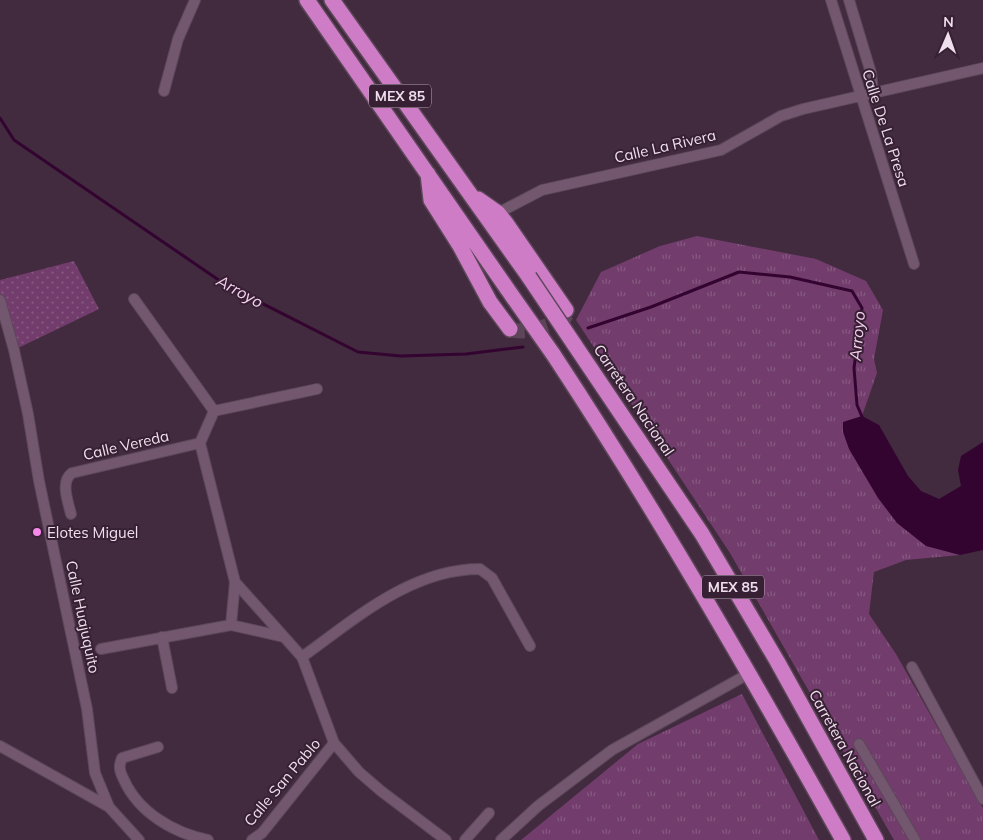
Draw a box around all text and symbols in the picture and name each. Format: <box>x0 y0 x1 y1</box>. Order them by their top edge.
north arrow <box>923 10 973 60</box>
text: N <box>943 13 954 31</box>
street label: Calle De La Presa <box>858 67 914 189</box>
road number: MEX 85 <box>369 84 431 108</box>
street label: Calle La Rivera <box>612 125 718 167</box>
water label: Arroyo <box>212 270 267 312</box>
water label: Arroyo <box>845 310 869 363</box>
street label: Carretera Nacional <box>590 341 678 459</box>
street label: Calle Vereda <box>81 426 171 464</box>
place label: Elotes Miguel <box>47 523 138 542</box>
marker: Elotes Miguel <box>31 526 43 538</box>
street label: Calle Huajuquito <box>62 559 104 675</box>
road number: MEX 85 <box>702 576 764 598</box>
street label: Carretera Nacional <box>805 686 885 810</box>
street label: Calle San Pablo <box>240 734 324 830</box>

